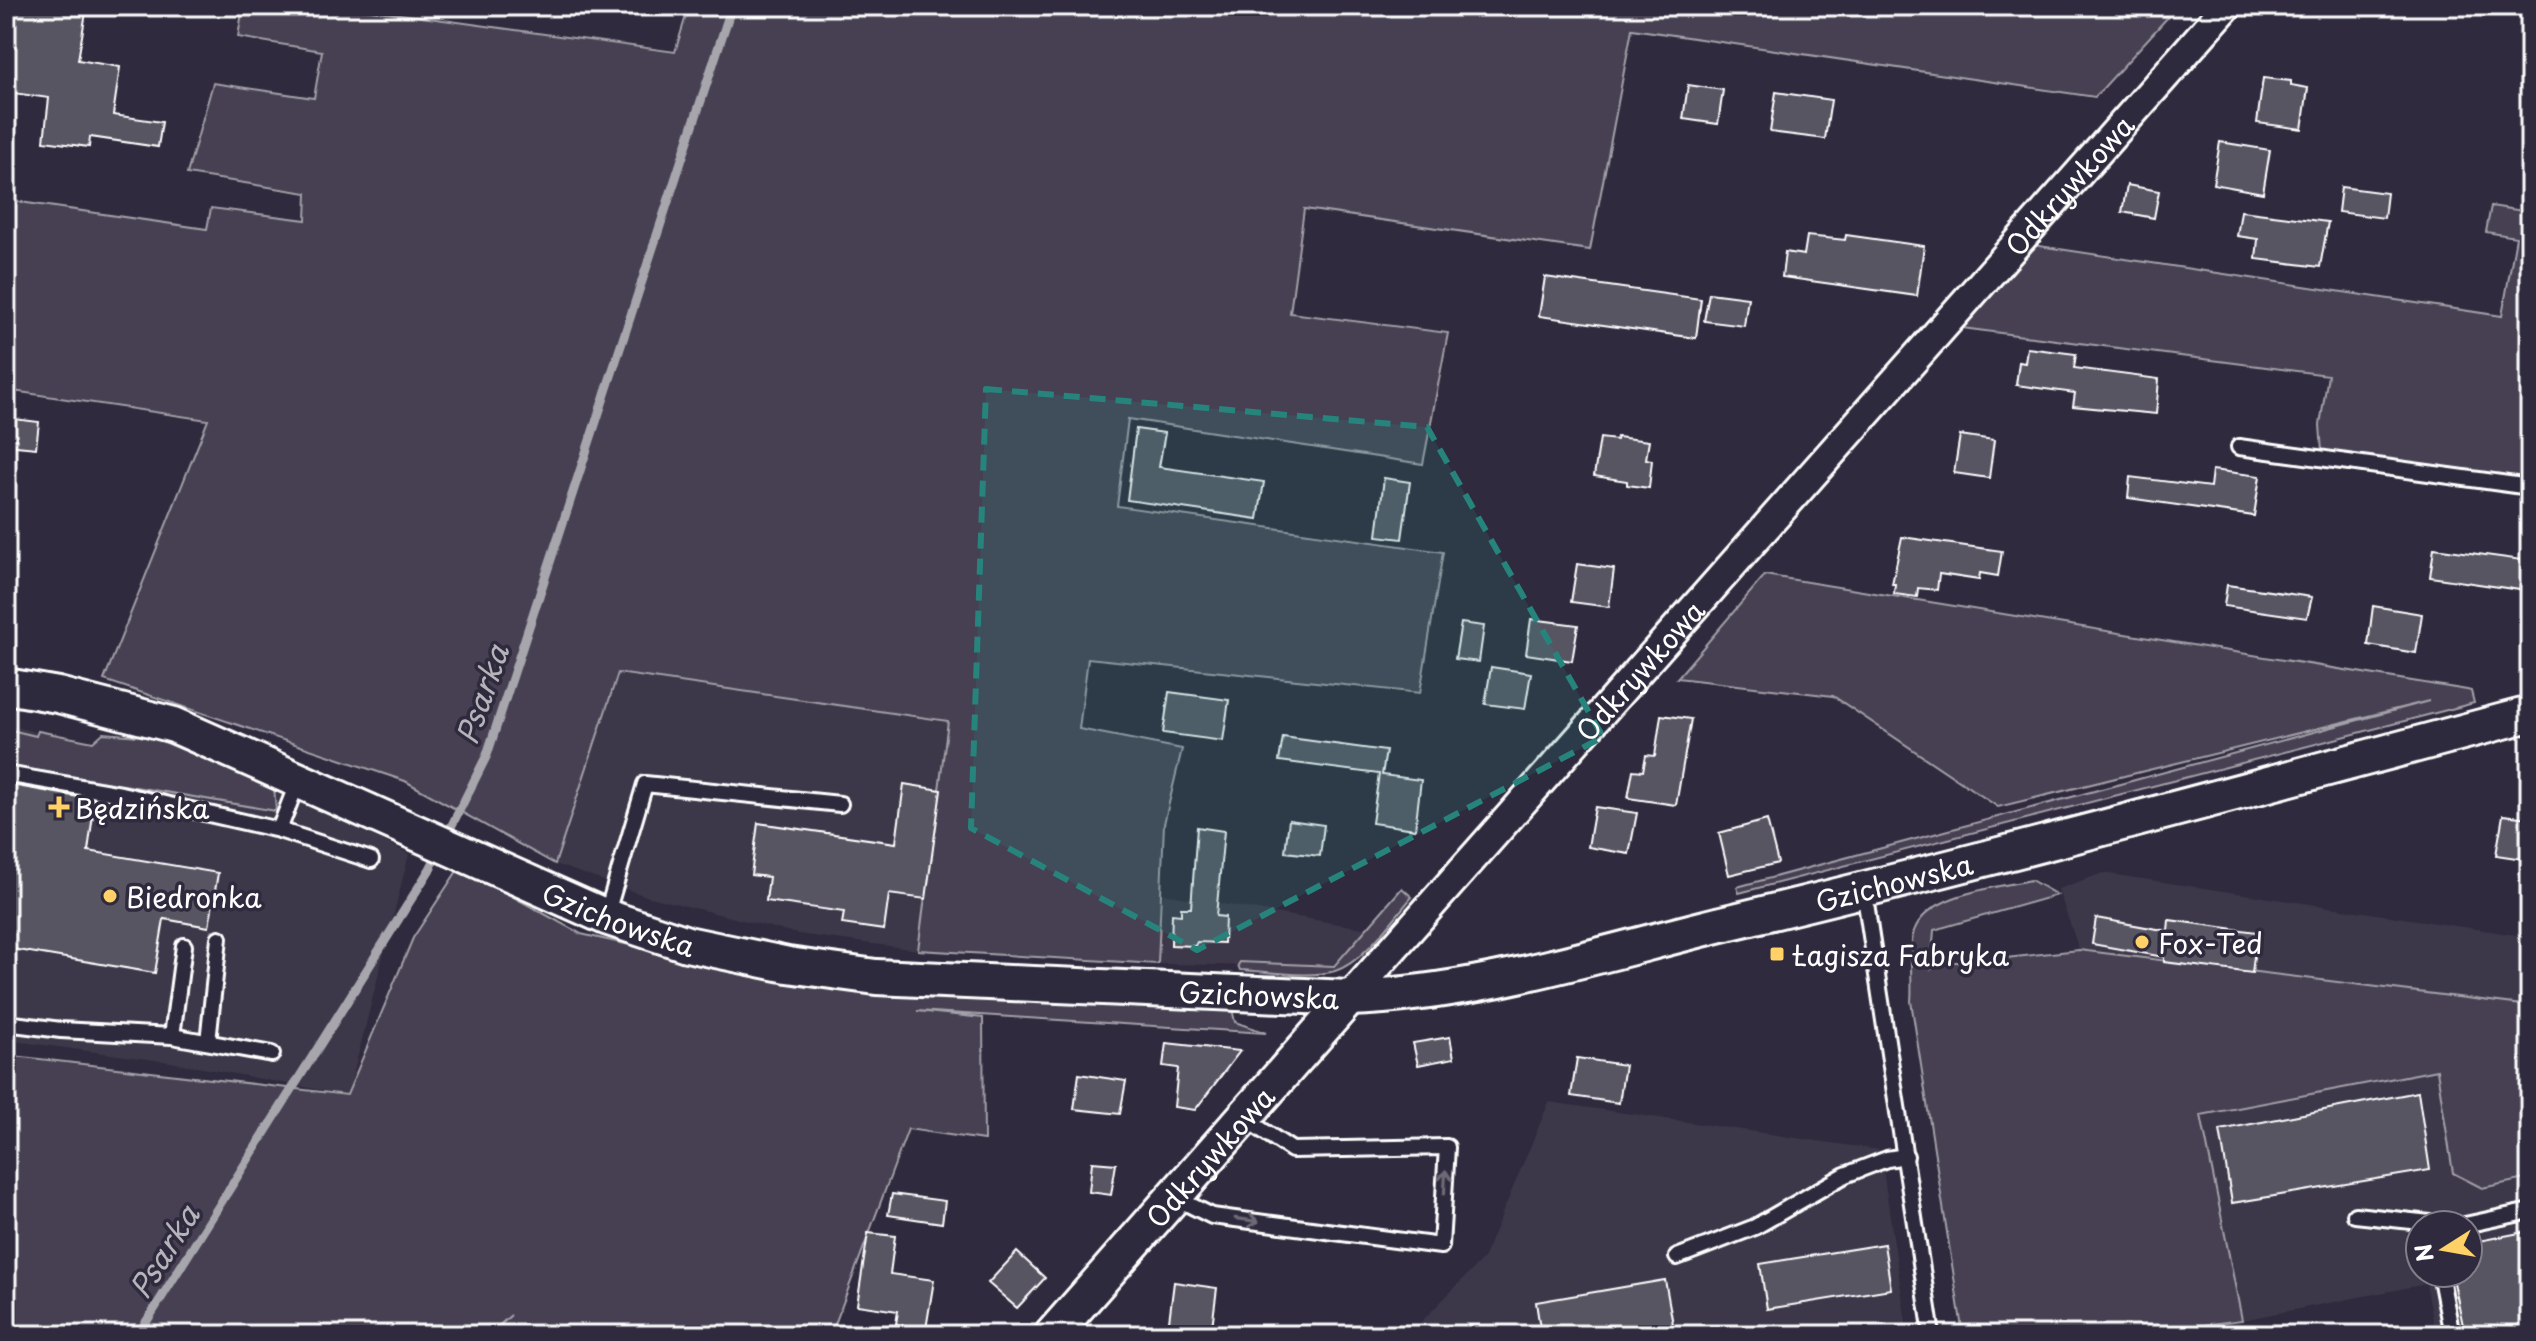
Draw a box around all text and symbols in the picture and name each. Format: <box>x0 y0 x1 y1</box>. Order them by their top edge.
street label: Odkrywkowa <box>1994 104 2144 265</box>
street label: Odkrywkowa <box>1565 589 1714 750</box>
water label: Psarka <box>443 637 519 750</box>
place label: Będzińska <box>75 786 210 829</box>
marker: Będzińska <box>50 798 68 816</box>
street label: Gzichowska <box>1811 841 1977 922</box>
street label: Gzichowska <box>535 870 702 967</box>
place label: Biedronka <box>126 875 262 918</box>
marker: Biedronka <box>101 887 119 905</box>
place label: Fox-Ted <box>2158 921 2263 964</box>
place label: Łagisza Fabryka <box>1792 933 2010 976</box>
marker: Fox-Ted <box>2133 933 2151 951</box>
marker: Łagisza Fabryka <box>1768 945 1786 963</box>
street label: Gzichowska <box>1178 969 1341 1019</box>
street label: Odkrywkowa <box>1135 1076 1284 1237</box>
one-way arrow <box>1438 1169 1453 1196</box>
water label: Psarka <box>117 1195 210 1306</box>
north arrow <box>2404 1209 2484 1289</box>
one-way arrow <box>1234 1213 1259 1228</box>
text: N <box>2405 1241 2441 1265</box>

